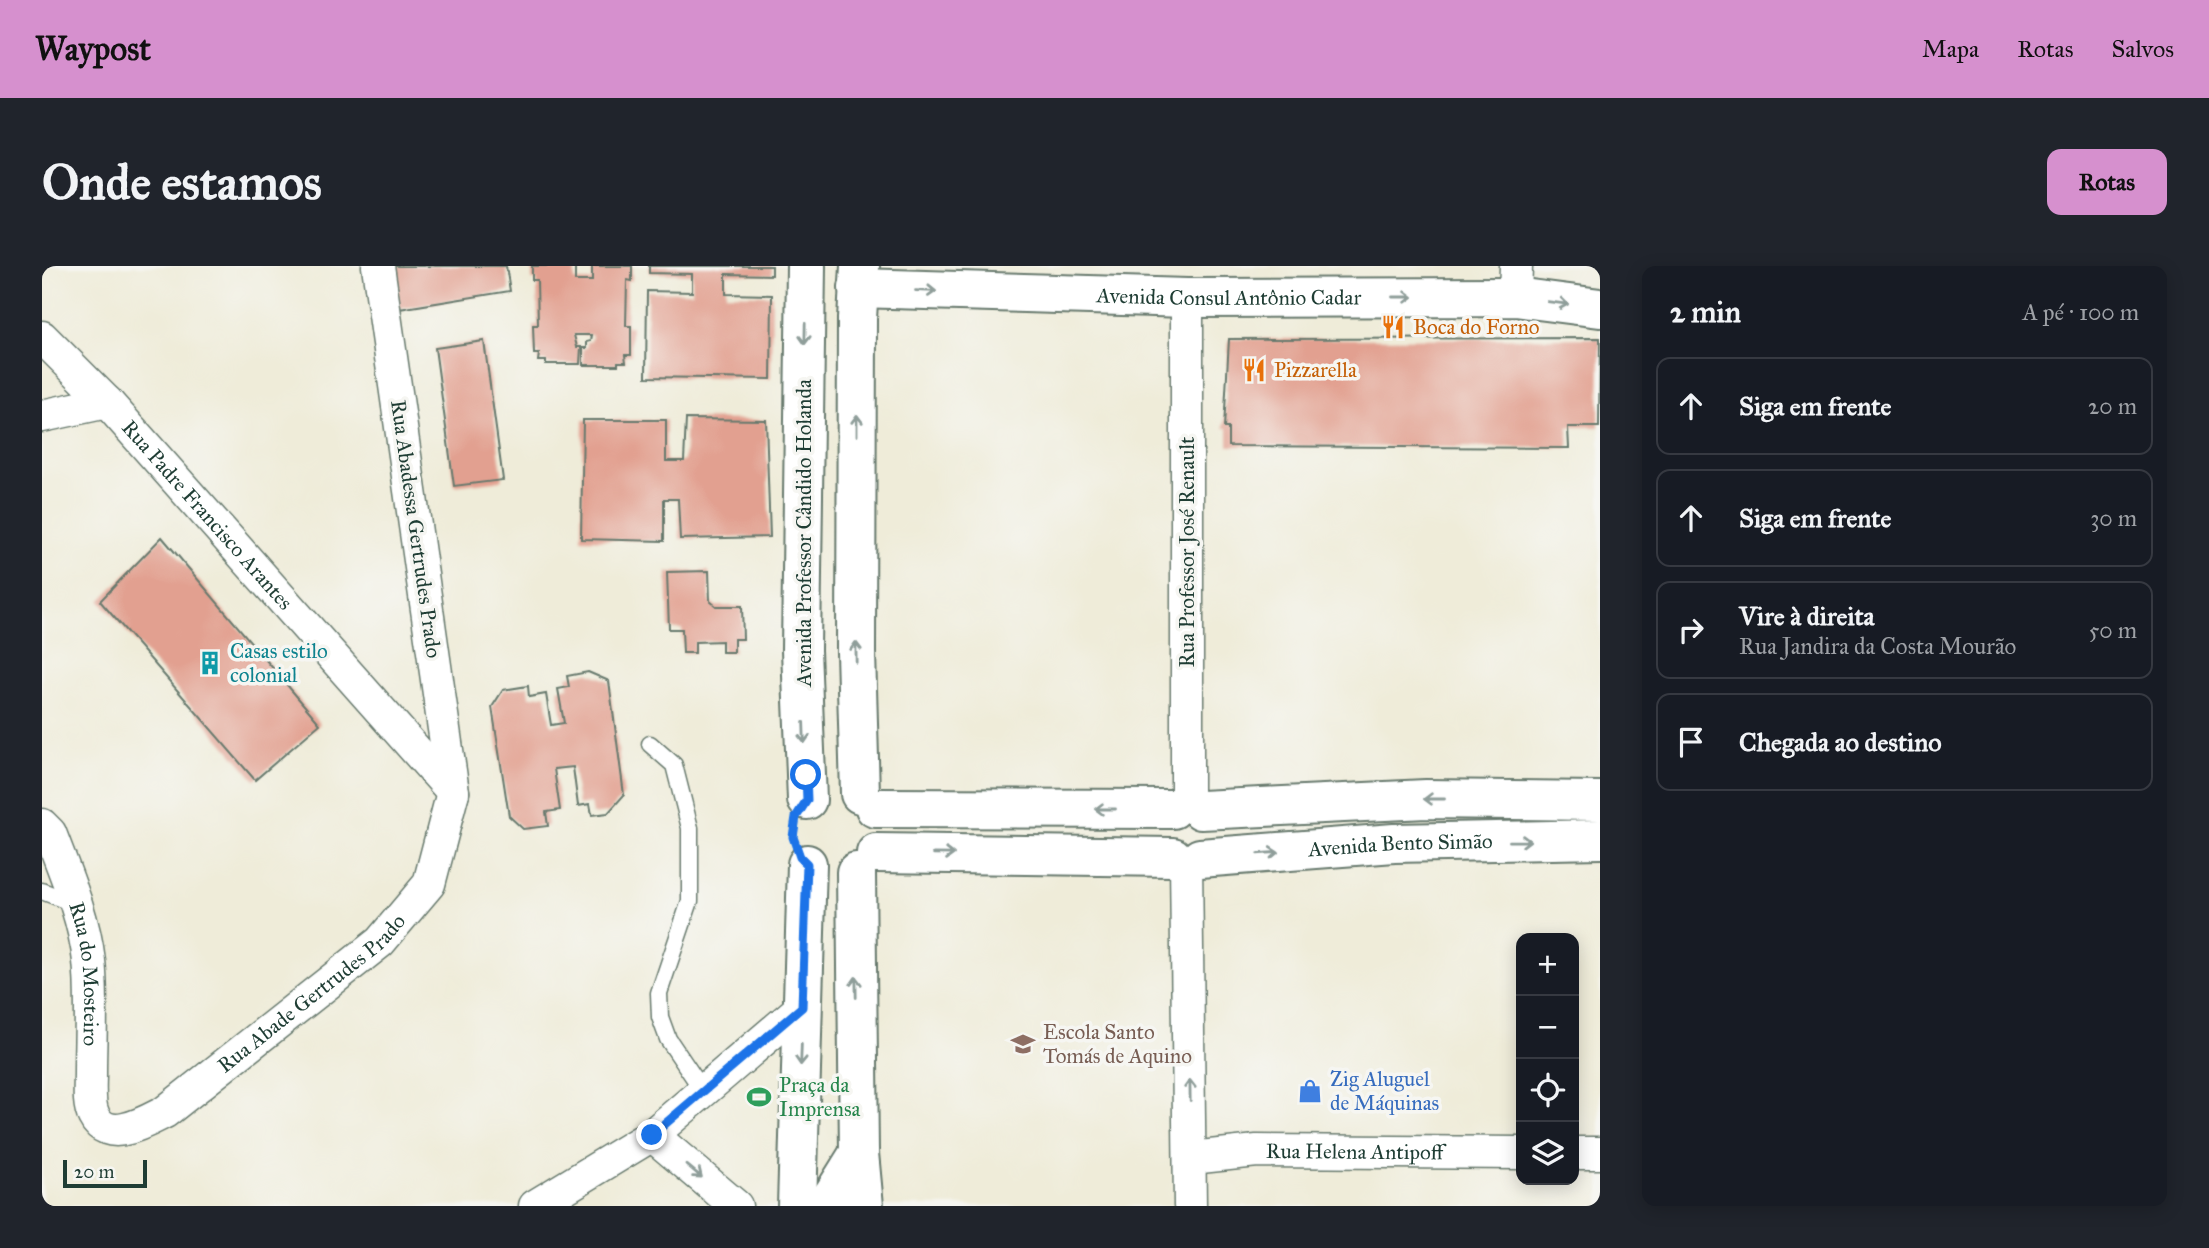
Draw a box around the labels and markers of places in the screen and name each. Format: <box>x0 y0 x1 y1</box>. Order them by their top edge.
restaurant icon: Boca do Forno <box>1379 313 1407 341</box>
place label: Boca do Forno <box>1413 314 1540 340</box>
restaurant icon: Pizzarella <box>1240 356 1268 384</box>
place label: Pizzarella <box>1274 357 1357 383</box>
place label: Casas estilo colonial <box>230 638 328 688</box>
building icon: Casas estilo colonial <box>196 649 224 677</box>
place label: Escola Santo Tomás de Aquino <box>1043 1019 1192 1069</box>
school or university icon: Escola Santo Tomás de Aquino <box>1009 1030 1037 1058</box>
place label: Zig Aluguel de Máquinas <box>1330 1066 1439 1116</box>
place label: Praça da Imprensa <box>779 1072 861 1122</box>
shop icon: Zig Aluguel de Máquinas <box>1296 1077 1324 1105</box>
sports icon: Praça da Imprensa <box>745 1083 773 1111</box>

